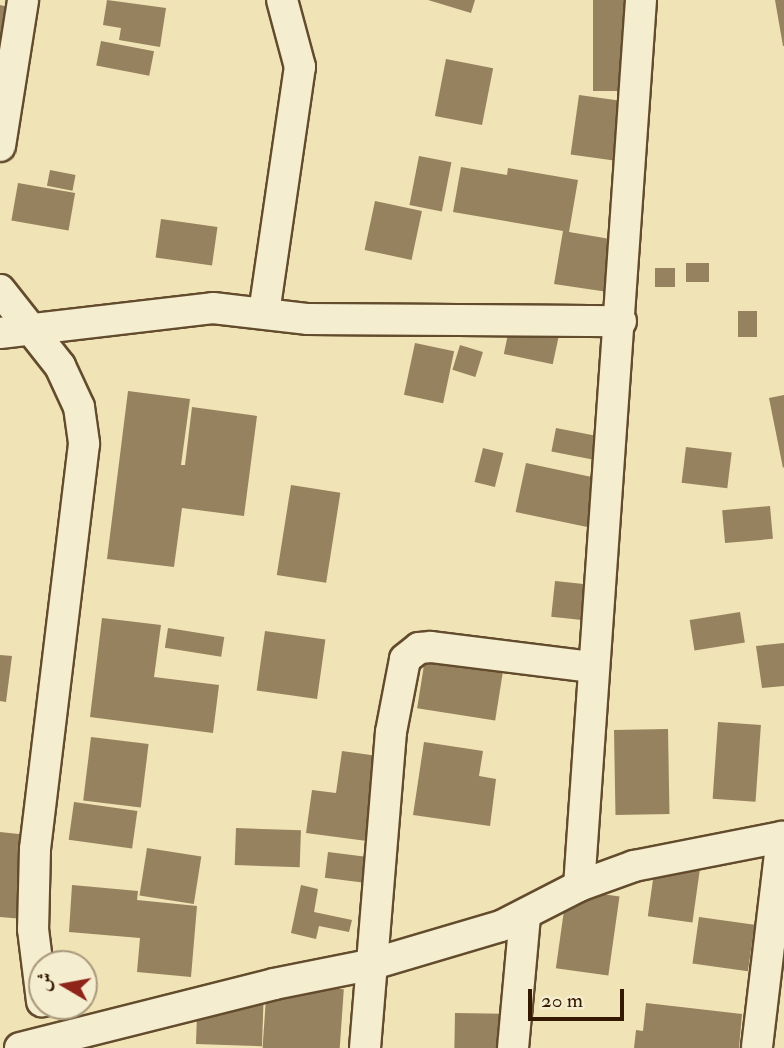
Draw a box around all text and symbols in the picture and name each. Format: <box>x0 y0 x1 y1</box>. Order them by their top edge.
north arrow <box>28 950 98 1020</box>
text: ش <box>31 970 58 993</box>
scale bar <box>532 974 628 1018</box>
text: 20 m <box>541 987 583 1014</box>

